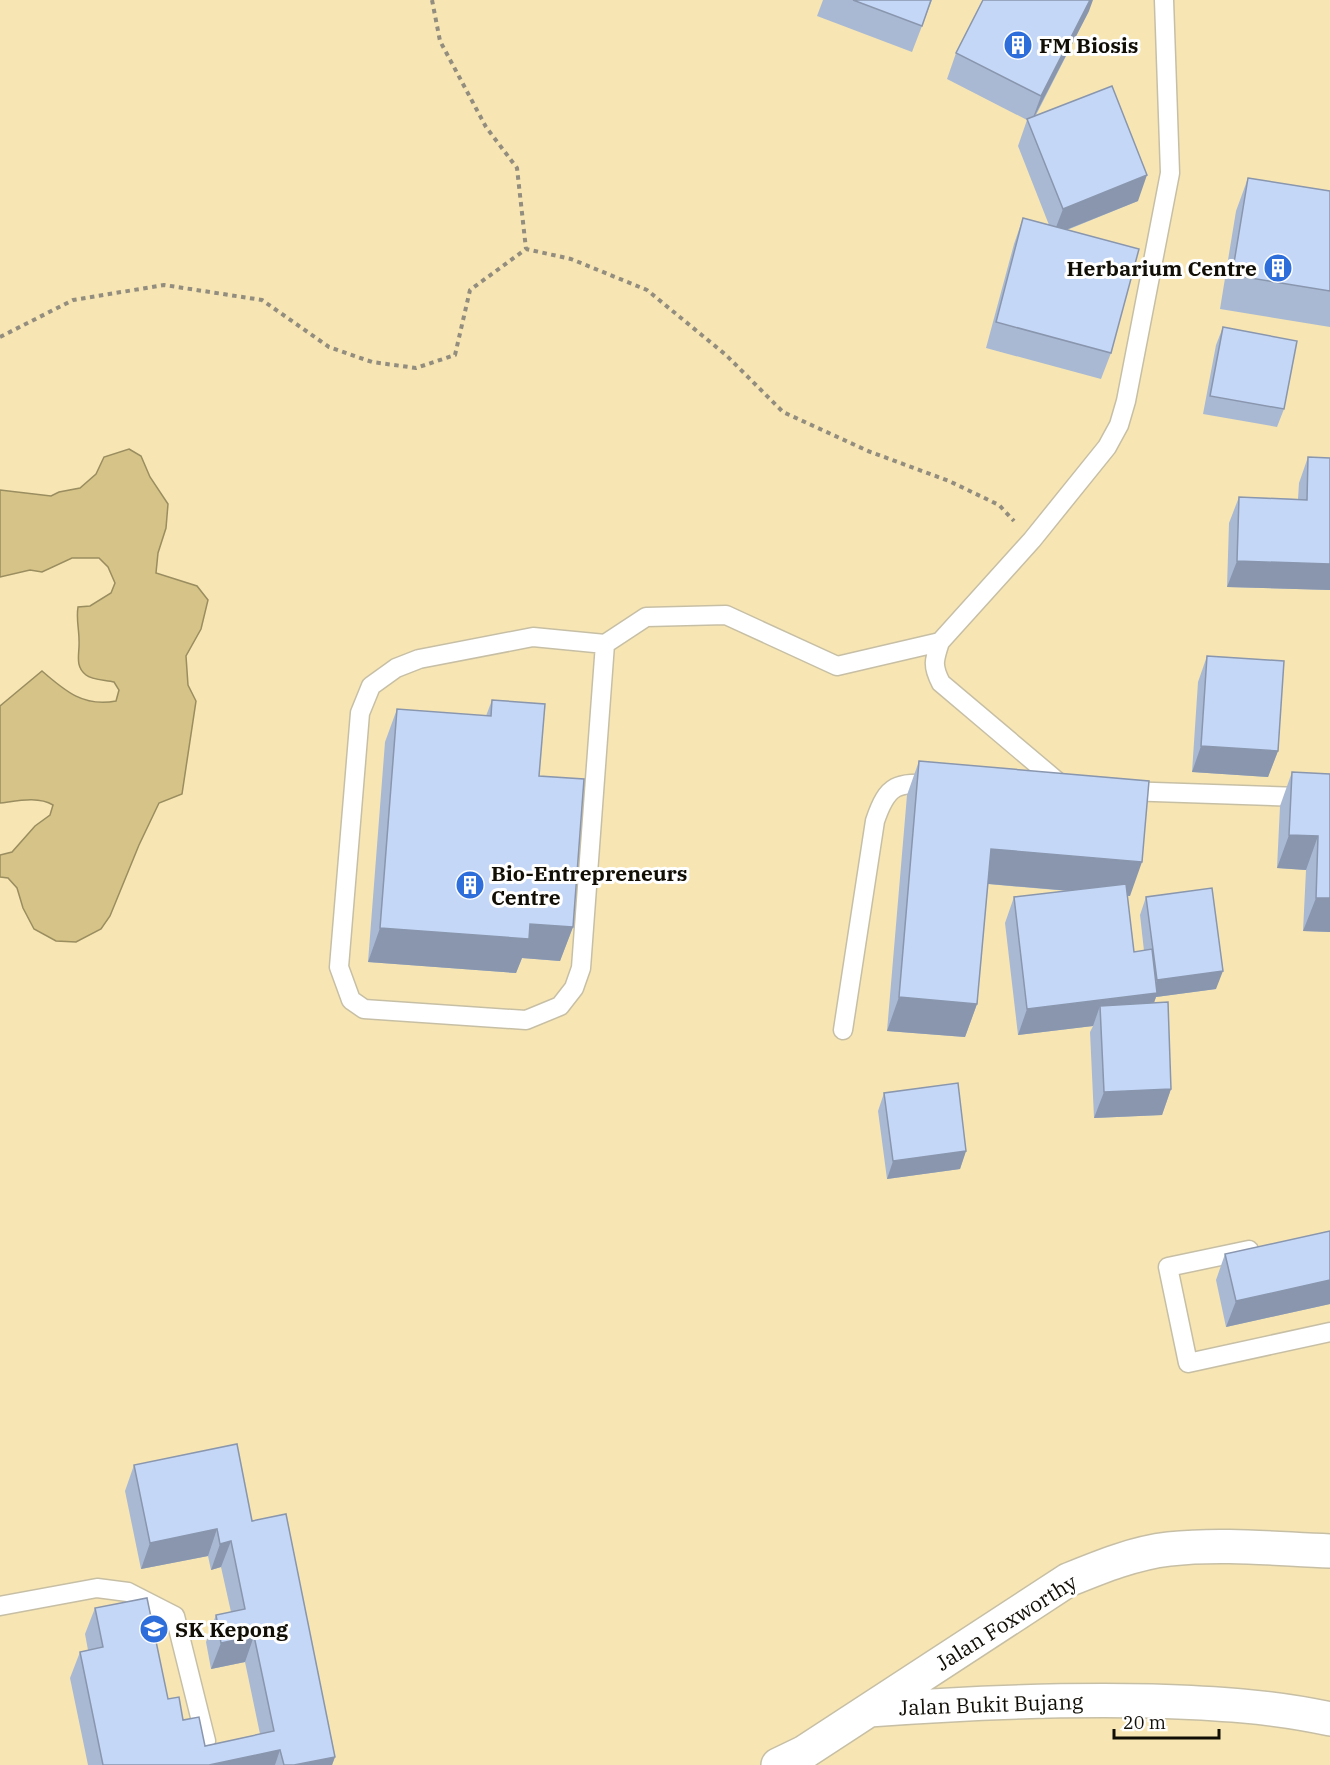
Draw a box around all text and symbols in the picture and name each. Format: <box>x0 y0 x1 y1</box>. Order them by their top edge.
building icon: FM Biosis <box>1002 29 1034 61</box>
place label: FM Biosis <box>1039 31 1139 59</box>
building icon: Herbarium Centre <box>1262 252 1294 284</box>
place label: Herbarium Centre <box>1067 254 1257 282</box>
place label: Bio-Entrepreneurs Centre <box>491 859 688 911</box>
building icon: Bio-Entrepreneurs Centre <box>454 869 486 901</box>
street label: Jalan Foxworthy <box>930 1567 1083 1677</box>
school or university icon: SK Kepong <box>138 1613 170 1645</box>
place label: SK Kepong <box>175 1615 289 1643</box>
street label: Jalan Bukit Bujang <box>898 1687 1084 1721</box>
scale bar <box>1114 1702 1219 1740</box>
text: 20 m <box>1123 1711 1166 1734</box>

